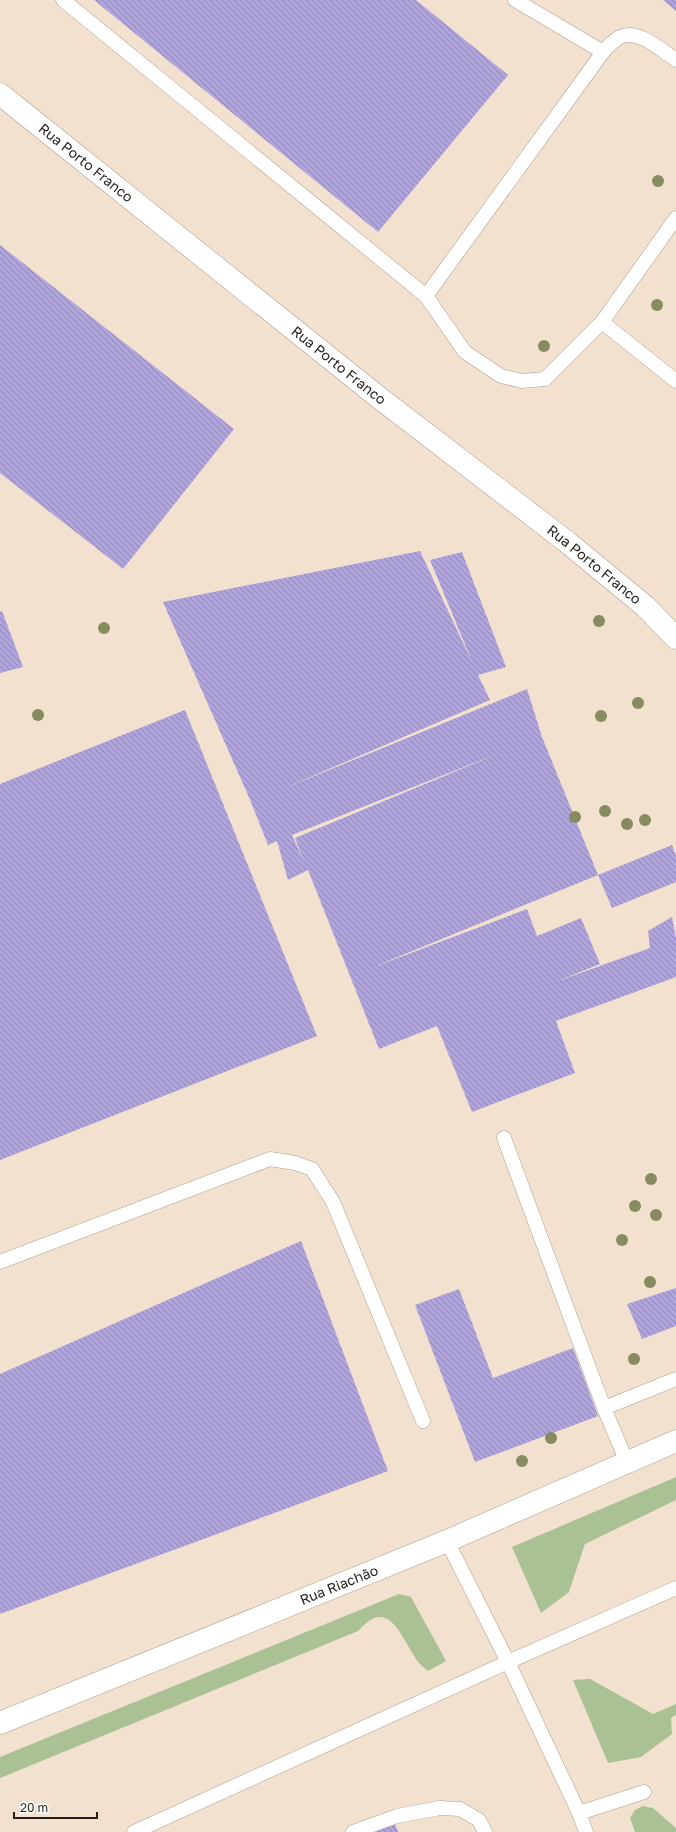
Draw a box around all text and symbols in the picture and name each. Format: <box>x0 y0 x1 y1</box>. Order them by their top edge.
street label: Rua Porto Franco <box>36 119 137 205</box>
street label: Rua Porto Franco <box>288 322 390 408</box>
street label: Rua Porto Franco <box>544 521 645 608</box>
street label: Rua Riachão <box>297 1561 380 1608</box>
scale bar <box>14 1794 97 1820</box>
text: 20 m <box>20 1800 48 1815</box>

